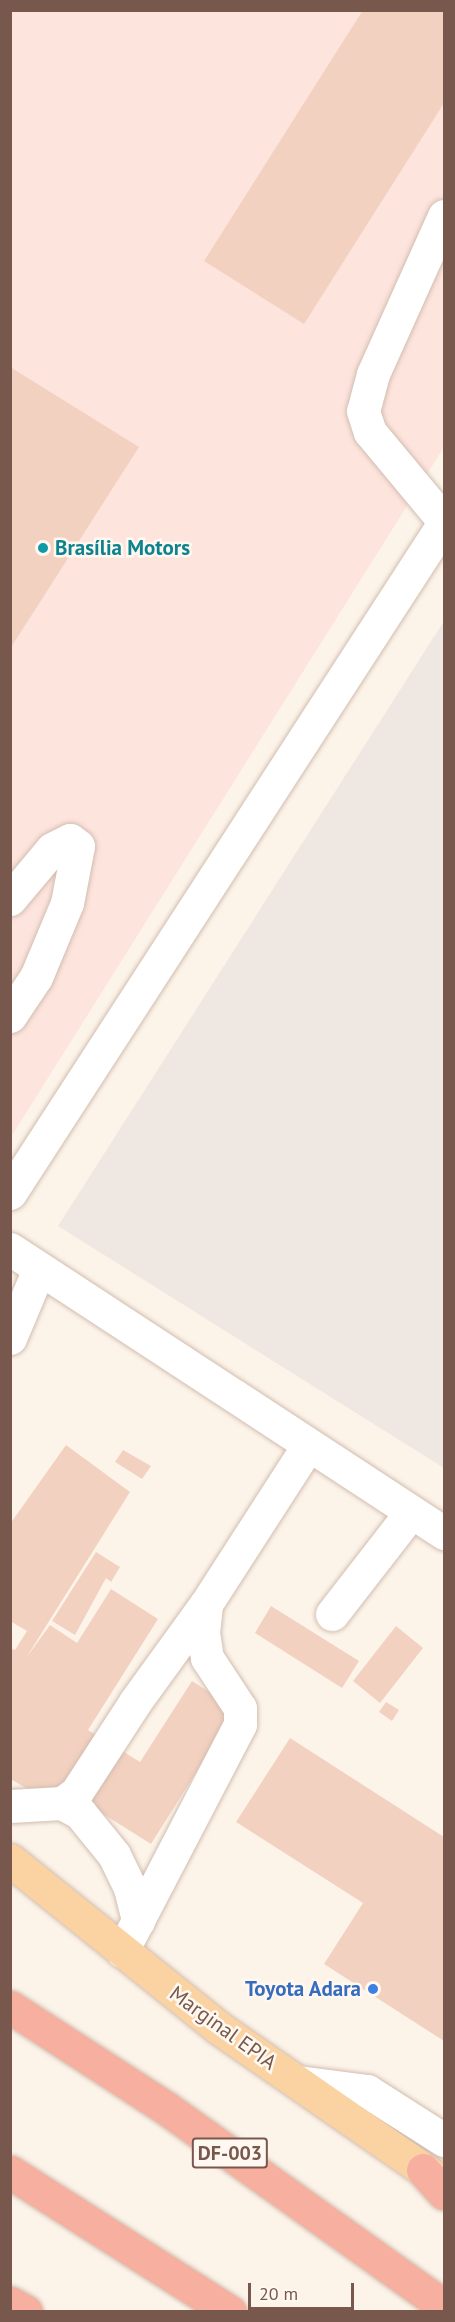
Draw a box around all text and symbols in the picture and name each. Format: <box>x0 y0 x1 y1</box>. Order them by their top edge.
place label: Brasília Motors <box>55 535 190 561</box>
marker: Brasília Motors <box>36 541 50 555</box>
place label: Toyota Adara <box>244 1976 361 2002</box>
street label: Marginal EPIA <box>165 1981 281 2075</box>
marker: Toyota Adara <box>366 1982 380 1996</box>
road number: DF-003 <box>191 2136 269 2170</box>
scale bar <box>251 2271 358 2309</box>
text: 20 m <box>259 2282 298 2305</box>

